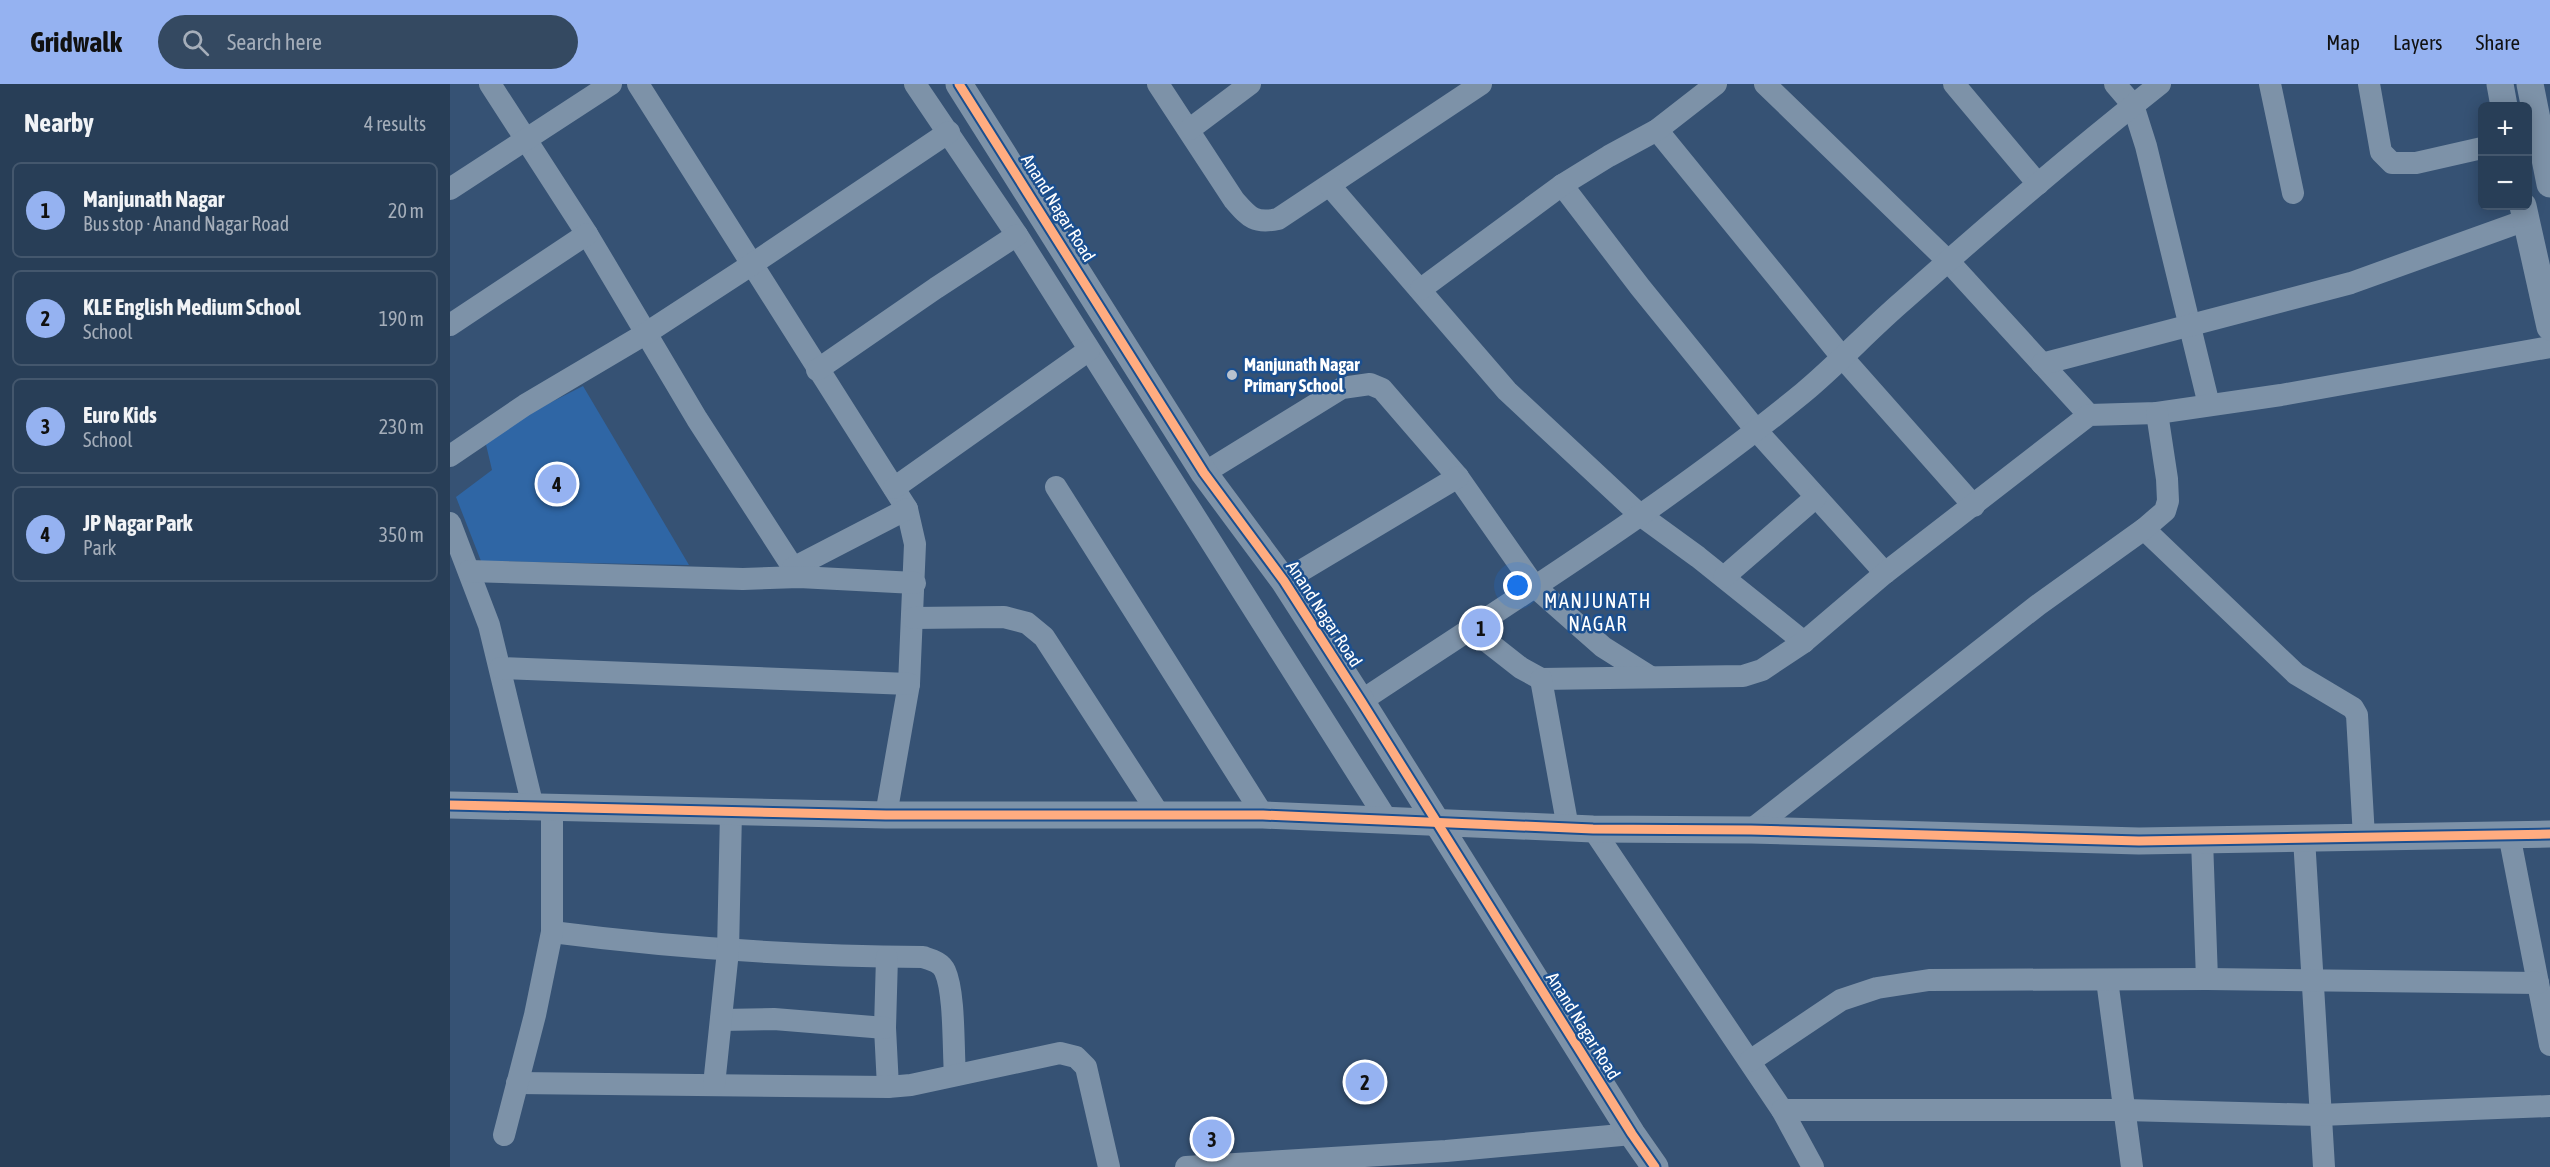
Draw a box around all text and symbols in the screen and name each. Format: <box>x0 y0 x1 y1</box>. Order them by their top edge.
search box <box>158 15 578 69</box>
text: Gridwalk <box>30 26 122 58</box>
icon: search <box>179 26 212 59</box>
text: Search here <box>227 29 322 55</box>
text: Map <box>2326 30 2360 54</box>
text: Layers <box>2393 30 2443 54</box>
text: Share <box>2476 30 2520 54</box>
map controls <box>2478 102 2532 210</box>
button: + <box>2478 102 2532 156</box>
text: Nearby <box>24 108 94 138</box>
text: 4 results <box>364 112 426 135</box>
street label: Anand Nagar Road <box>1017 150 1100 265</box>
button: − <box>2478 156 2532 210</box>
text: Manjunath Nagar <box>83 186 224 212</box>
text: 1 <box>41 199 50 222</box>
text: 20 m <box>388 199 424 222</box>
text: Bus stop · Anand Nagar Road <box>83 212 289 235</box>
text: KLE English Medium School <box>83 294 301 320</box>
text: 2 <box>41 307 50 330</box>
text: 190 m <box>379 307 424 330</box>
text: School <box>83 320 133 343</box>
place label: Manjunath Nagar Primary School <box>1244 354 1360 396</box>
marker: Manjunath Nagar Primary School <box>1225 368 1239 382</box>
text: Euro Kids <box>83 402 157 428</box>
text: 3 <box>41 415 50 438</box>
text: 230 m <box>379 415 424 438</box>
text: School <box>83 428 133 451</box>
pin: 4 <box>538 462 576 506</box>
text: JP Nagar Park <box>83 510 193 536</box>
text: 4 <box>41 523 50 546</box>
text: 350 m <box>379 523 424 546</box>
text: Park <box>83 536 116 559</box>
street label: Anand Nagar Road <box>1282 557 1367 671</box>
your location <box>1503 571 1532 600</box>
district label: MANJUNATH NAGAR <box>1544 589 1652 635</box>
pin: 1 <box>1462 606 1500 650</box>
street label: Anand Nagar Road <box>1542 968 1625 1083</box>
pin: 2 <box>1346 1060 1384 1104</box>
pin: 3 <box>1192 1116 1232 1162</box>

